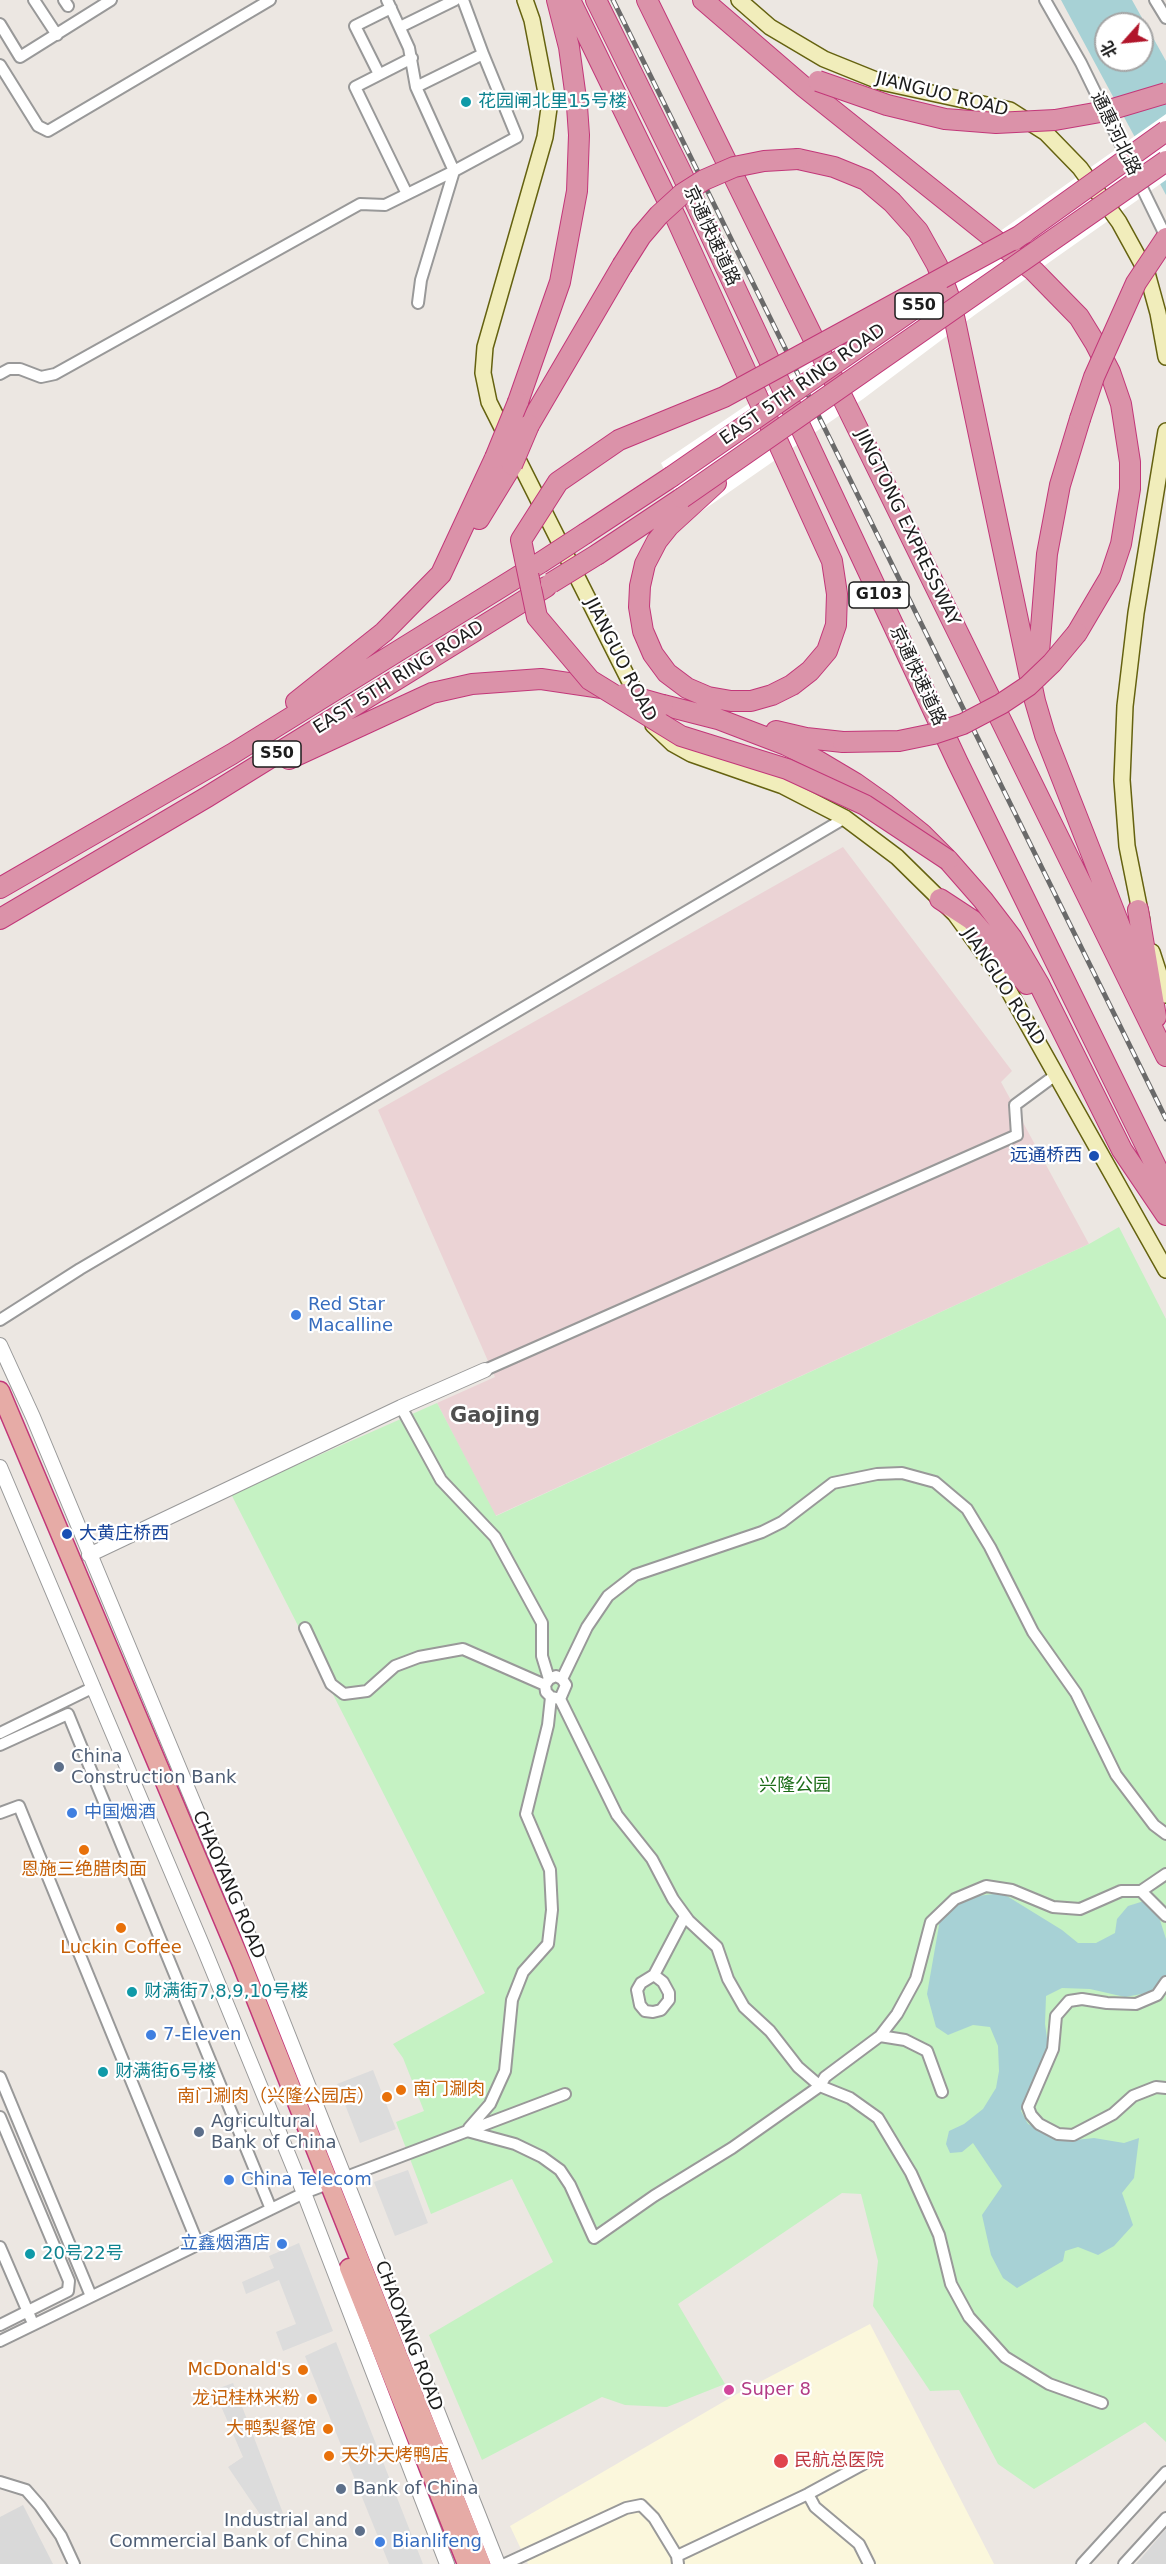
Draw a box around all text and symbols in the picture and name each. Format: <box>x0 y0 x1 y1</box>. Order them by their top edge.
north arrow <box>1094 12 1154 72</box>
text: 北 <box>1097 38 1121 61</box>
street label: JIANGUO ROAD <box>873 68 1011 122</box>
street label: 通惠河北路 <box>1086 89 1144 179</box>
place label: 花园闸北里15号楼 <box>478 91 627 113</box>
marker: 花园闸北里15号楼 <box>459 95 473 109</box>
street label: 京通快速道路 <box>678 182 744 290</box>
road number: S50 <box>895 293 943 319</box>
street label: EAST 5TH RING ROAD <box>716 320 890 450</box>
street label: JINGTONG EXPRESSWAY <box>850 426 964 630</box>
road number: G103 <box>849 582 909 608</box>
street label: JIANGUO ROAD <box>580 595 660 725</box>
street label: EAST 5TH RING ROAD <box>310 617 488 739</box>
street label: 京通快速道路 <box>884 622 950 730</box>
road number: S50 <box>253 741 301 767</box>
street label: JIANGUO ROAD <box>957 924 1049 1050</box>
place label: 远通桥西 <box>1010 1145 1082 1167</box>
marker: 远通桥西 <box>1087 1149 1101 1163</box>
place label: Red Star Macalline <box>308 1294 393 1336</box>
marker: Red Star Macalline <box>289 1308 303 1322</box>
district label: Gaojing <box>450 1404 540 1430</box>
place label: 大黄庄桥西 <box>79 1523 169 1545</box>
marker: 大黄庄桥西 <box>60 1527 74 1541</box>
place label: China Construction Bank <box>71 1746 237 1788</box>
marker: China Construction Bank <box>52 1760 66 1774</box>
park label: 兴隆公园 <box>759 1775 831 1797</box>
place label: 中国烟酒 <box>84 1802 156 1824</box>
marker: 中国烟酒 <box>65 1806 79 1820</box>
street label: CHAOYANG ROAD <box>187 1808 269 1962</box>
marker: 恩施三绝腊肉面 <box>77 1843 91 1857</box>
place label: 恩施三绝腊肉面 <box>21 1859 147 1881</box>
marker: Luckin Coffee <box>114 1921 128 1935</box>
place label: Luckin Coffee <box>60 1937 182 1959</box>
place label: 财满街7,8,9,10号楼 <box>144 1981 308 2003</box>
marker: 财满街7,8,9,10号楼 <box>125 1985 139 1999</box>
place label: 7-Eleven <box>163 2024 242 2046</box>
marker: 7-Eleven <box>144 2028 158 2042</box>
place label: 财满街6号楼 <box>115 2061 216 2083</box>
marker: 财满街6号楼 <box>96 2065 110 2079</box>
place label: 南门涮肉 <box>413 2079 485 2101</box>
marker: 南门涮肉 <box>394 2083 408 2097</box>
place label: 南门涮肉（兴隆公园店） <box>177 2086 375 2108</box>
marker: 南门涮肉（兴隆公园店） <box>380 2090 394 2104</box>
place label: Agricultural Bank of China <box>211 2111 336 2154</box>
marker: Agricultural Bank of China <box>192 2125 206 2139</box>
place label: China Telecom <box>241 2169 372 2191</box>
marker: China Telecom <box>222 2173 236 2187</box>
place label: 立鑫烟酒店 <box>180 2233 270 2255</box>
marker: 立鑫烟酒店 <box>275 2237 289 2251</box>
place label: 20号22号 <box>42 2243 124 2265</box>
marker: 20号22号 <box>23 2247 37 2261</box>
street label: CHAOYANG ROAD <box>369 2258 447 2414</box>
place label: McDonald's <box>188 2359 291 2381</box>
marker: McDonald's <box>296 2363 310 2377</box>
place label: Super 8 <box>741 2379 811 2401</box>
marker: Super 8 <box>722 2383 736 2397</box>
place label: 龙记桂林米粉 <box>192 2388 300 2410</box>
marker: 龙记桂林米粉 <box>305 2392 319 2406</box>
place label: 大鸭梨餐馆 <box>226 2418 316 2440</box>
marker: 大鸭梨餐馆 <box>321 2422 335 2436</box>
place label: 天外天烤鸭店 <box>341 2445 449 2467</box>
marker: 天外天烤鸭店 <box>322 2449 336 2463</box>
place label: 民航总医院 <box>794 2450 884 2472</box>
marker: 民航总医院 <box>772 2452 790 2470</box>
place label: Bank of China <box>353 2478 478 2500</box>
marker: Bank of China <box>334 2482 348 2496</box>
place label: Industrial and Commercial Bank of China <box>109 2510 348 2552</box>
marker: Industrial and Commercial Bank of China <box>353 2524 367 2538</box>
place label: Bianlifeng <box>392 2531 482 2553</box>
marker: Bianlifeng <box>373 2535 387 2549</box>

